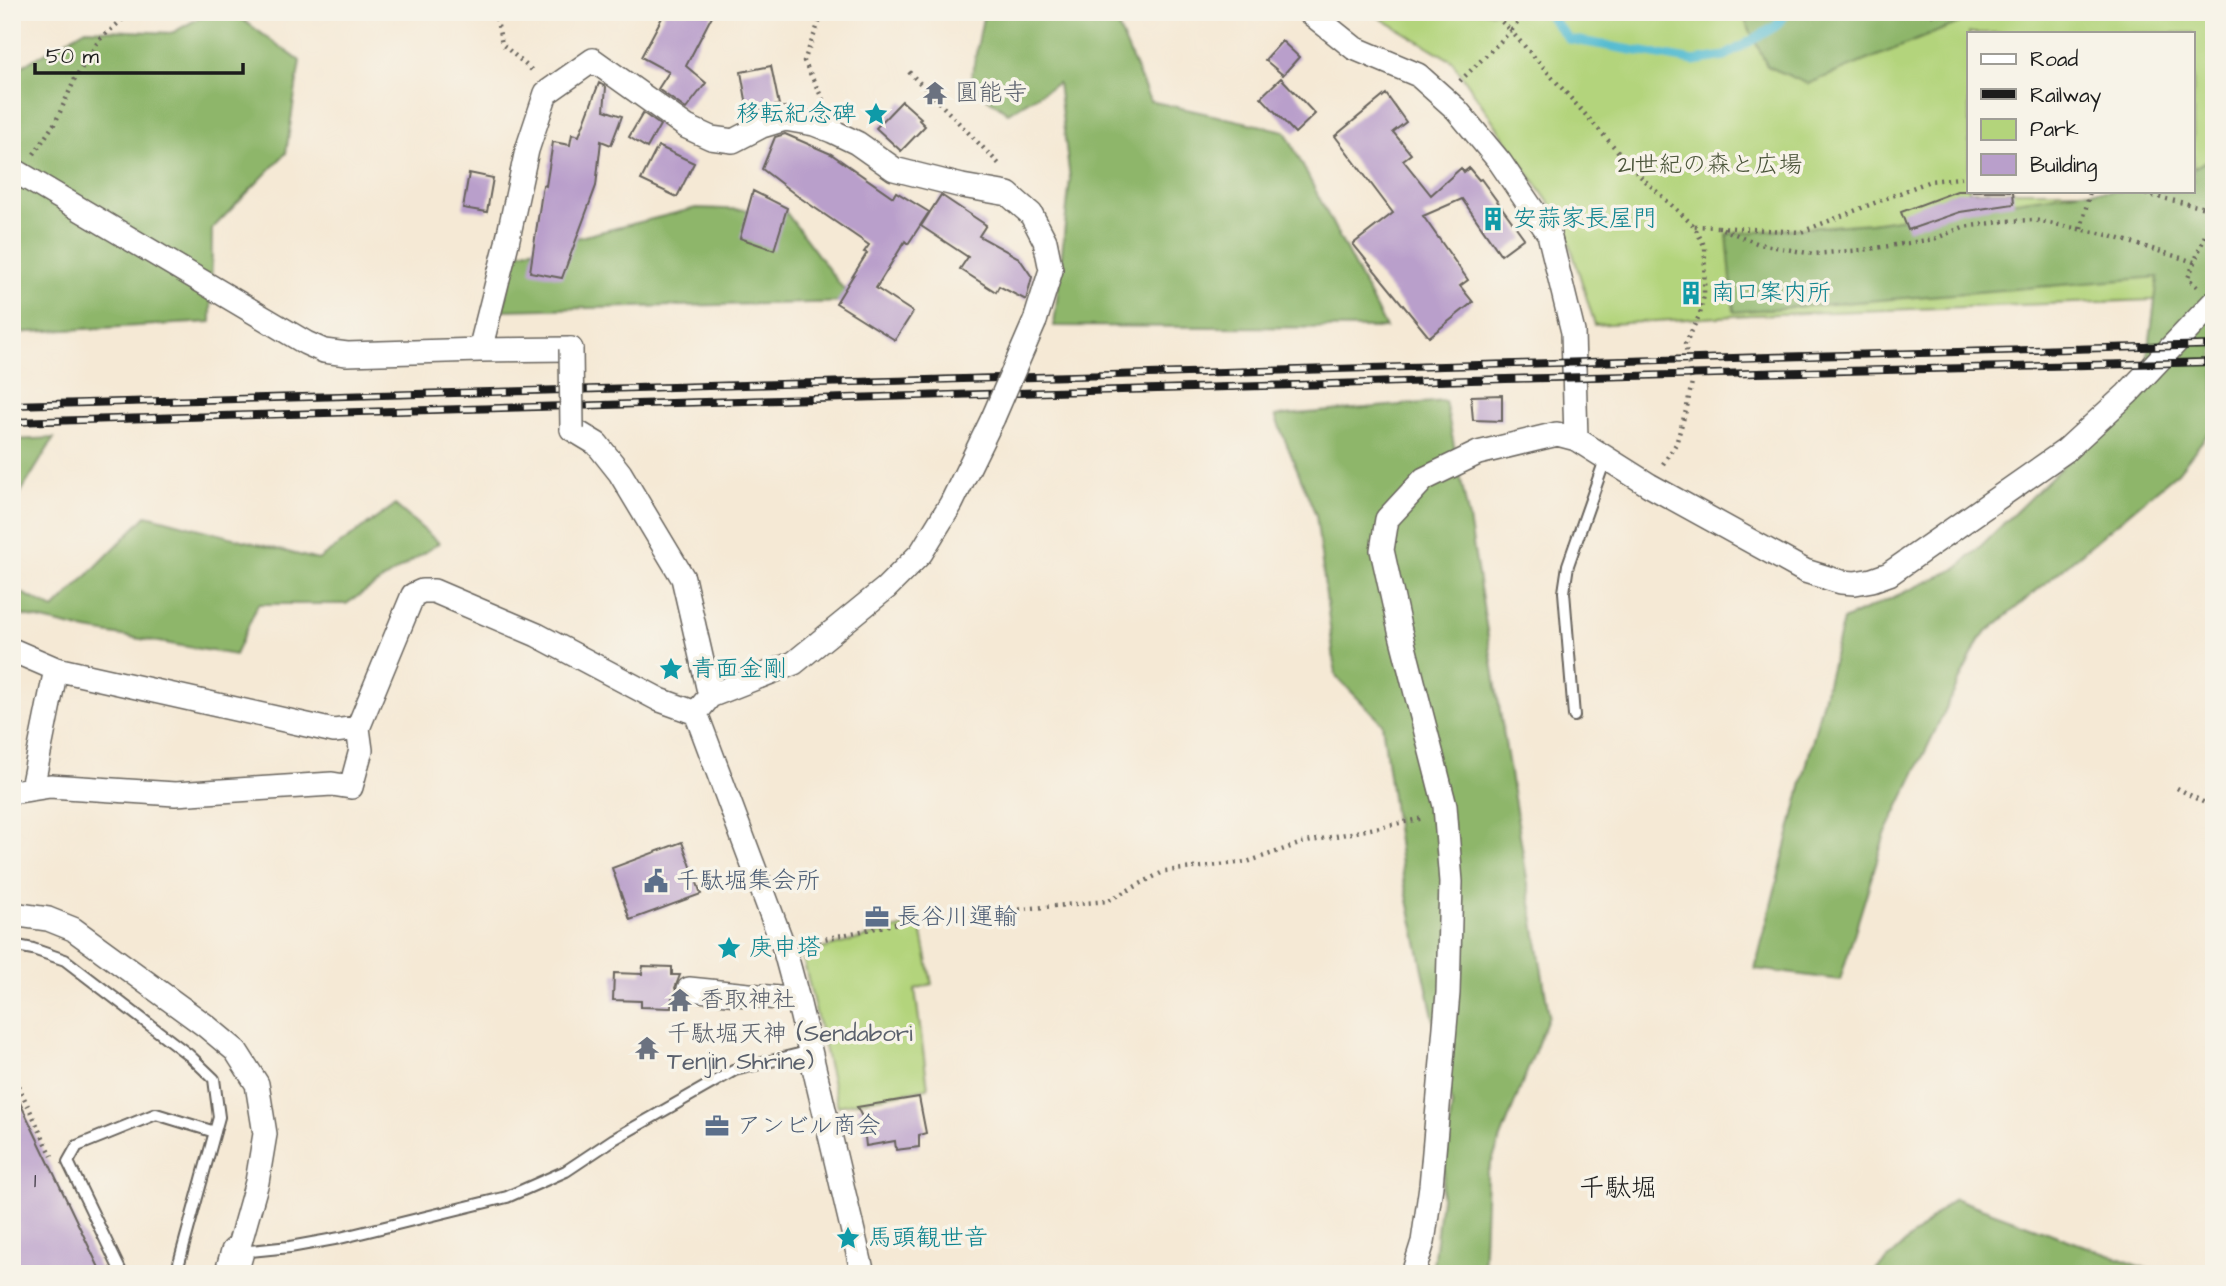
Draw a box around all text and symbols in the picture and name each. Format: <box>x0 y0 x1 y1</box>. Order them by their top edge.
scale bar <box>35 32 243 76</box>
legend <box>1967 32 2194 192</box>
text: 50 m <box>46 42 100 71</box>
text: Road <box>2030 45 2078 74</box>
place label: 圓能寺 <box>955 76 1027 110</box>
temple icon: 圓能寺 <box>921 79 949 107</box>
text: Railway <box>2030 81 2102 112</box>
place label: 移転紀念碑 <box>736 97 856 131</box>
place icon: 移転紀念碑 <box>862 100 890 128</box>
text: Park <box>2030 115 2079 144</box>
park label: 21世紀の森と広場 <box>1618 148 1802 182</box>
text: Building <box>2030 151 2098 182</box>
place label: 安蒜家長屋門 <box>1513 202 1657 236</box>
building icon: 安蒜家長屋門 <box>1479 205 1507 233</box>
place label: 南口案内所 <box>1711 276 1831 310</box>
building icon: 南口案内所 <box>1677 279 1705 307</box>
place label: 青面金剛 <box>691 652 787 686</box>
place icon: 青面金剛 <box>657 655 685 683</box>
place label: 千駄堀集会所 <box>676 864 820 898</box>
public building icon: 千駄堀集会所 <box>642 867 670 895</box>
place label: 長谷川運輸 <box>897 900 1017 934</box>
office icon: 長谷川運輸 <box>863 903 891 931</box>
place label: 庚申塔 <box>749 931 821 965</box>
place icon: 庚申塔 <box>715 934 743 962</box>
place label: 香取神社 <box>700 983 796 1017</box>
temple icon: 香取神社 <box>666 986 694 1014</box>
place label: 千駄堀天神 (Sendabori Tenjin Shrine) <box>667 1017 913 1079</box>
temple icon: 千駄堀天神 (Sendabori Tenjin Shrine) <box>633 1034 661 1062</box>
place label: アンビル商会 <box>737 1109 881 1143</box>
office icon: アンビル商会 <box>703 1112 731 1140</box>
house number: 1 <box>34 1166 37 1195</box>
district label: 千駄堀 <box>1579 1170 1657 1206</box>
place label: 馬頭観世音 <box>868 1221 988 1255</box>
place icon: 馬頭観世音 <box>834 1224 862 1252</box>

